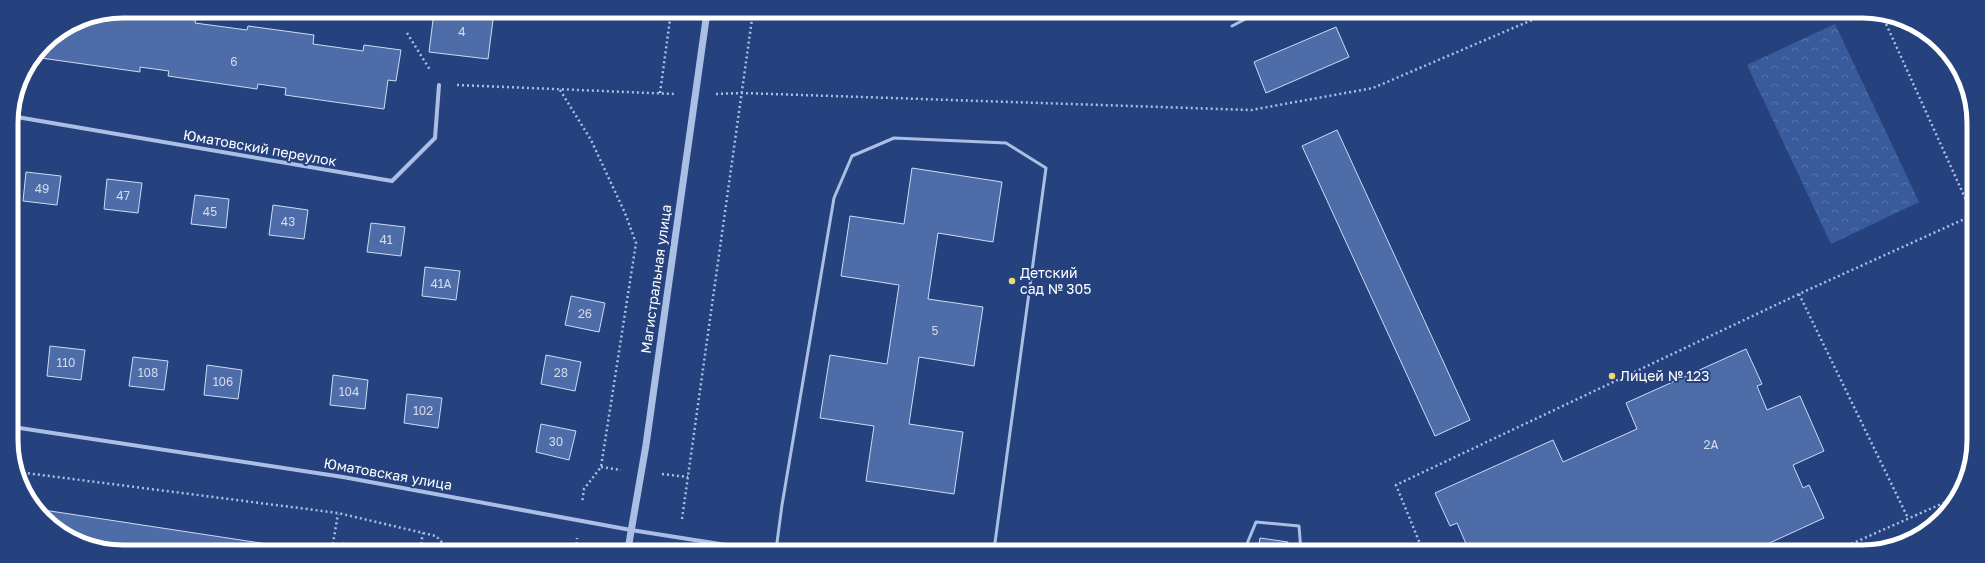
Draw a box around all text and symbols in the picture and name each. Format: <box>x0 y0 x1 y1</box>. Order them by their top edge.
house number: 4 <box>458 24 466 39</box>
house number: 6 <box>230 54 238 69</box>
street label: Юматовский переулок <box>182 126 338 169</box>
house number: 49 <box>35 181 49 196</box>
house number: 47 <box>116 188 130 203</box>
street label: Магистральная улица <box>637 203 674 355</box>
house number: 45 <box>203 204 217 219</box>
house number: 43 <box>281 214 295 229</box>
house number: 41 <box>379 232 393 247</box>
place label: Детский сад № 305 <box>1020 264 1091 297</box>
house number: 41А <box>430 276 452 291</box>
marker: Детский сад № 305 <box>1007 276 1017 286</box>
house number: 26 <box>578 306 592 321</box>
house number: 5 <box>932 323 939 338</box>
house number: 110 <box>56 355 76 370</box>
house number: 108 <box>138 365 158 380</box>
house number: 28 <box>554 365 568 380</box>
place label: Лицей № 123 <box>1620 367 1709 384</box>
marker: Лицей № 123 <box>1607 371 1617 381</box>
house number: 106 <box>213 374 233 389</box>
house number: 104 <box>339 384 359 399</box>
house number: 102 <box>413 403 433 418</box>
house number: 30 <box>549 434 563 449</box>
house number: 2А <box>1703 437 1719 452</box>
street label: Юматовская улица <box>323 454 454 493</box>

